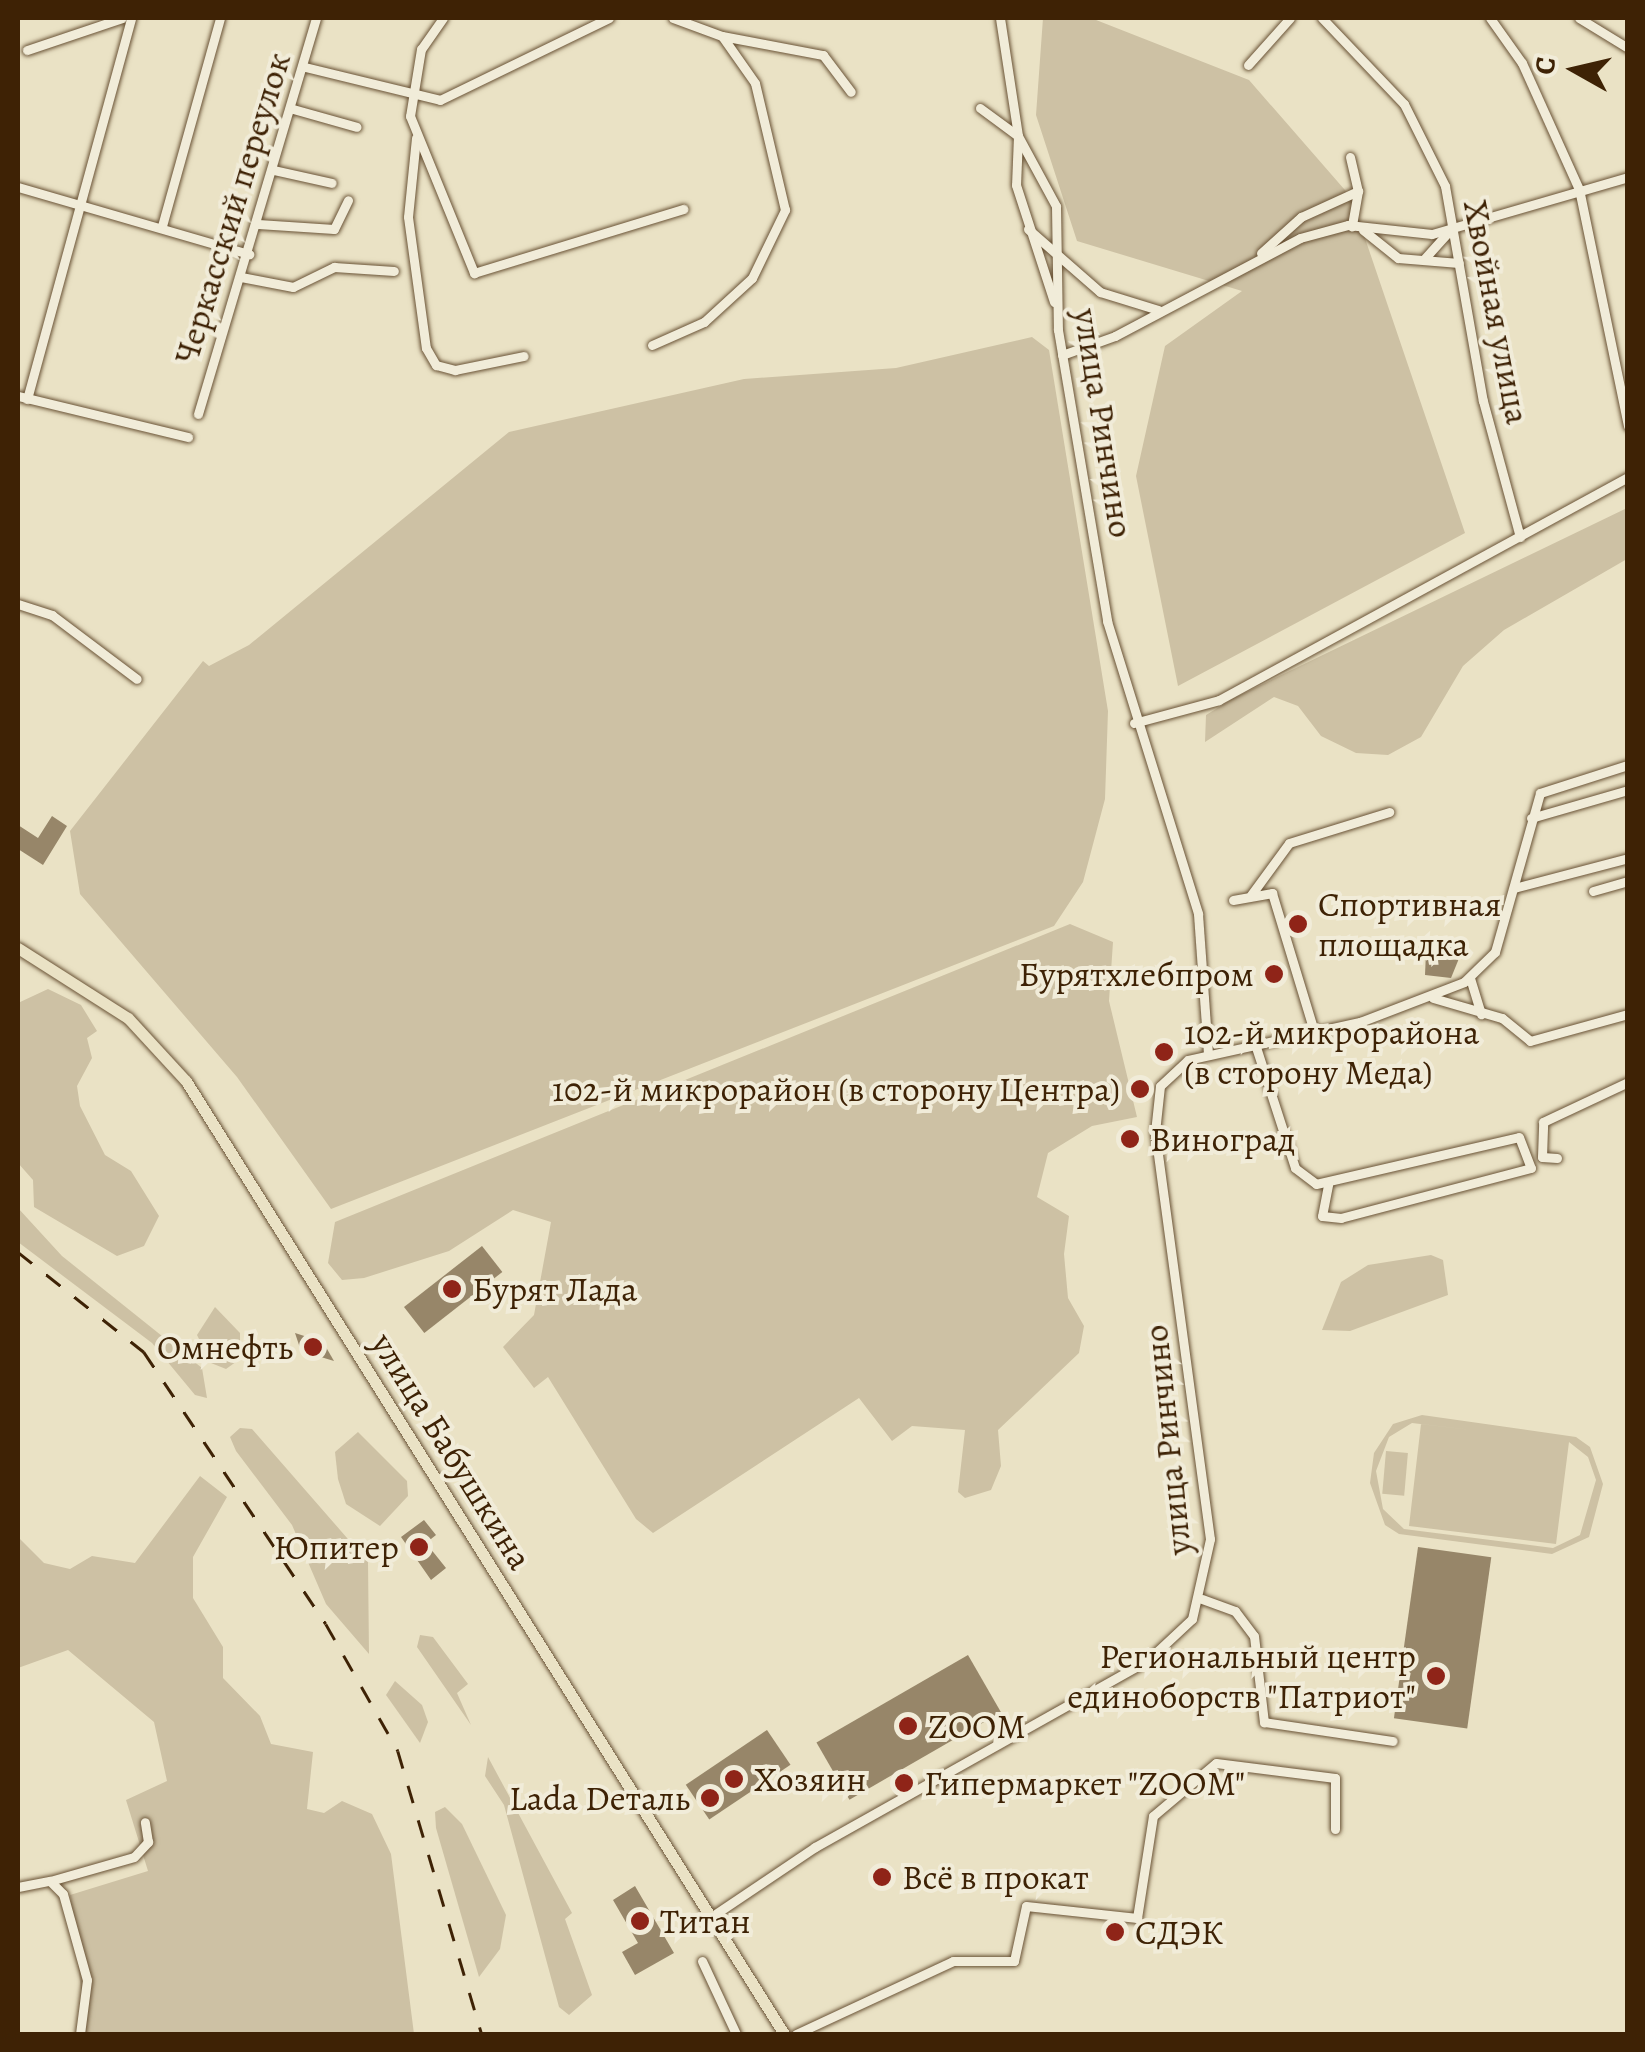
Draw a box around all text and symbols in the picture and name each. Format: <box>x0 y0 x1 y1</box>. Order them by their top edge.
north arrow <box>1525 20 1625 120</box>
street label: Черкасский переулок <box>165 47 299 369</box>
text: С <box>1525 55 1565 77</box>
street label: Хвойная улица <box>1455 196 1539 428</box>
street label: улица Ринчино <box>1065 305 1143 541</box>
place label: Спортивная площадка <box>1318 883 1501 965</box>
marker: Спортивная площадка <box>1287 913 1309 935</box>
place label: Бурятхлебпром <box>1019 953 1254 995</box>
marker: Бурятхлебпром <box>1263 963 1285 985</box>
place label: 102-й микрорайона (в сторону Меда) <box>1184 1011 1480 1093</box>
marker: 102-й микрорайона (в сторону Меда) <box>1153 1041 1175 1063</box>
place label: 102-й микрорайон (в сторону Центра) <box>552 1068 1120 1110</box>
marker: 102-й микрорайон (в сторону Центра) <box>1129 1078 1151 1100</box>
place label: Виноград <box>1150 1118 1295 1160</box>
marker: Виноград <box>1119 1128 1141 1150</box>
place label: Бурят Лада <box>472 1268 637 1310</box>
marker: Бурят Лада <box>441 1278 463 1300</box>
street label: улица Ринчино <box>1134 1323 1200 1557</box>
street label: улица Бабушкина <box>362 1325 542 1577</box>
place label: Омнефть <box>157 1326 293 1368</box>
marker: Омнефть <box>302 1336 324 1358</box>
place label: Юпитер <box>274 1526 399 1568</box>
marker: Юпитер <box>408 1536 430 1558</box>
place label: Региональный центр единоборств "Патриот" <box>1067 1635 1416 1717</box>
marker: Региональный центр единоборств "Патриот" <box>1425 1665 1447 1687</box>
place label: ZOOM <box>928 1705 1026 1747</box>
marker: ZOOM <box>897 1715 919 1737</box>
place label: Хозяин <box>754 1758 866 1800</box>
place label: Гипермаркет "ZOOM" <box>924 1762 1246 1804</box>
marker: Хозяин <box>723 1768 745 1790</box>
marker: Гипермаркет "ZOOM" <box>893 1772 915 1794</box>
place label: Lada Dеталь <box>509 1777 690 1819</box>
marker: Lada Dеталь <box>699 1787 721 1809</box>
place label: Всё в прокат <box>902 1856 1089 1898</box>
marker: Всё в прокат <box>871 1866 893 1888</box>
place label: Титан <box>660 1900 751 1942</box>
marker: Титан <box>629 1910 651 1932</box>
place label: СДЭК <box>1135 1911 1223 1953</box>
marker: СДЭК <box>1104 1921 1126 1943</box>

